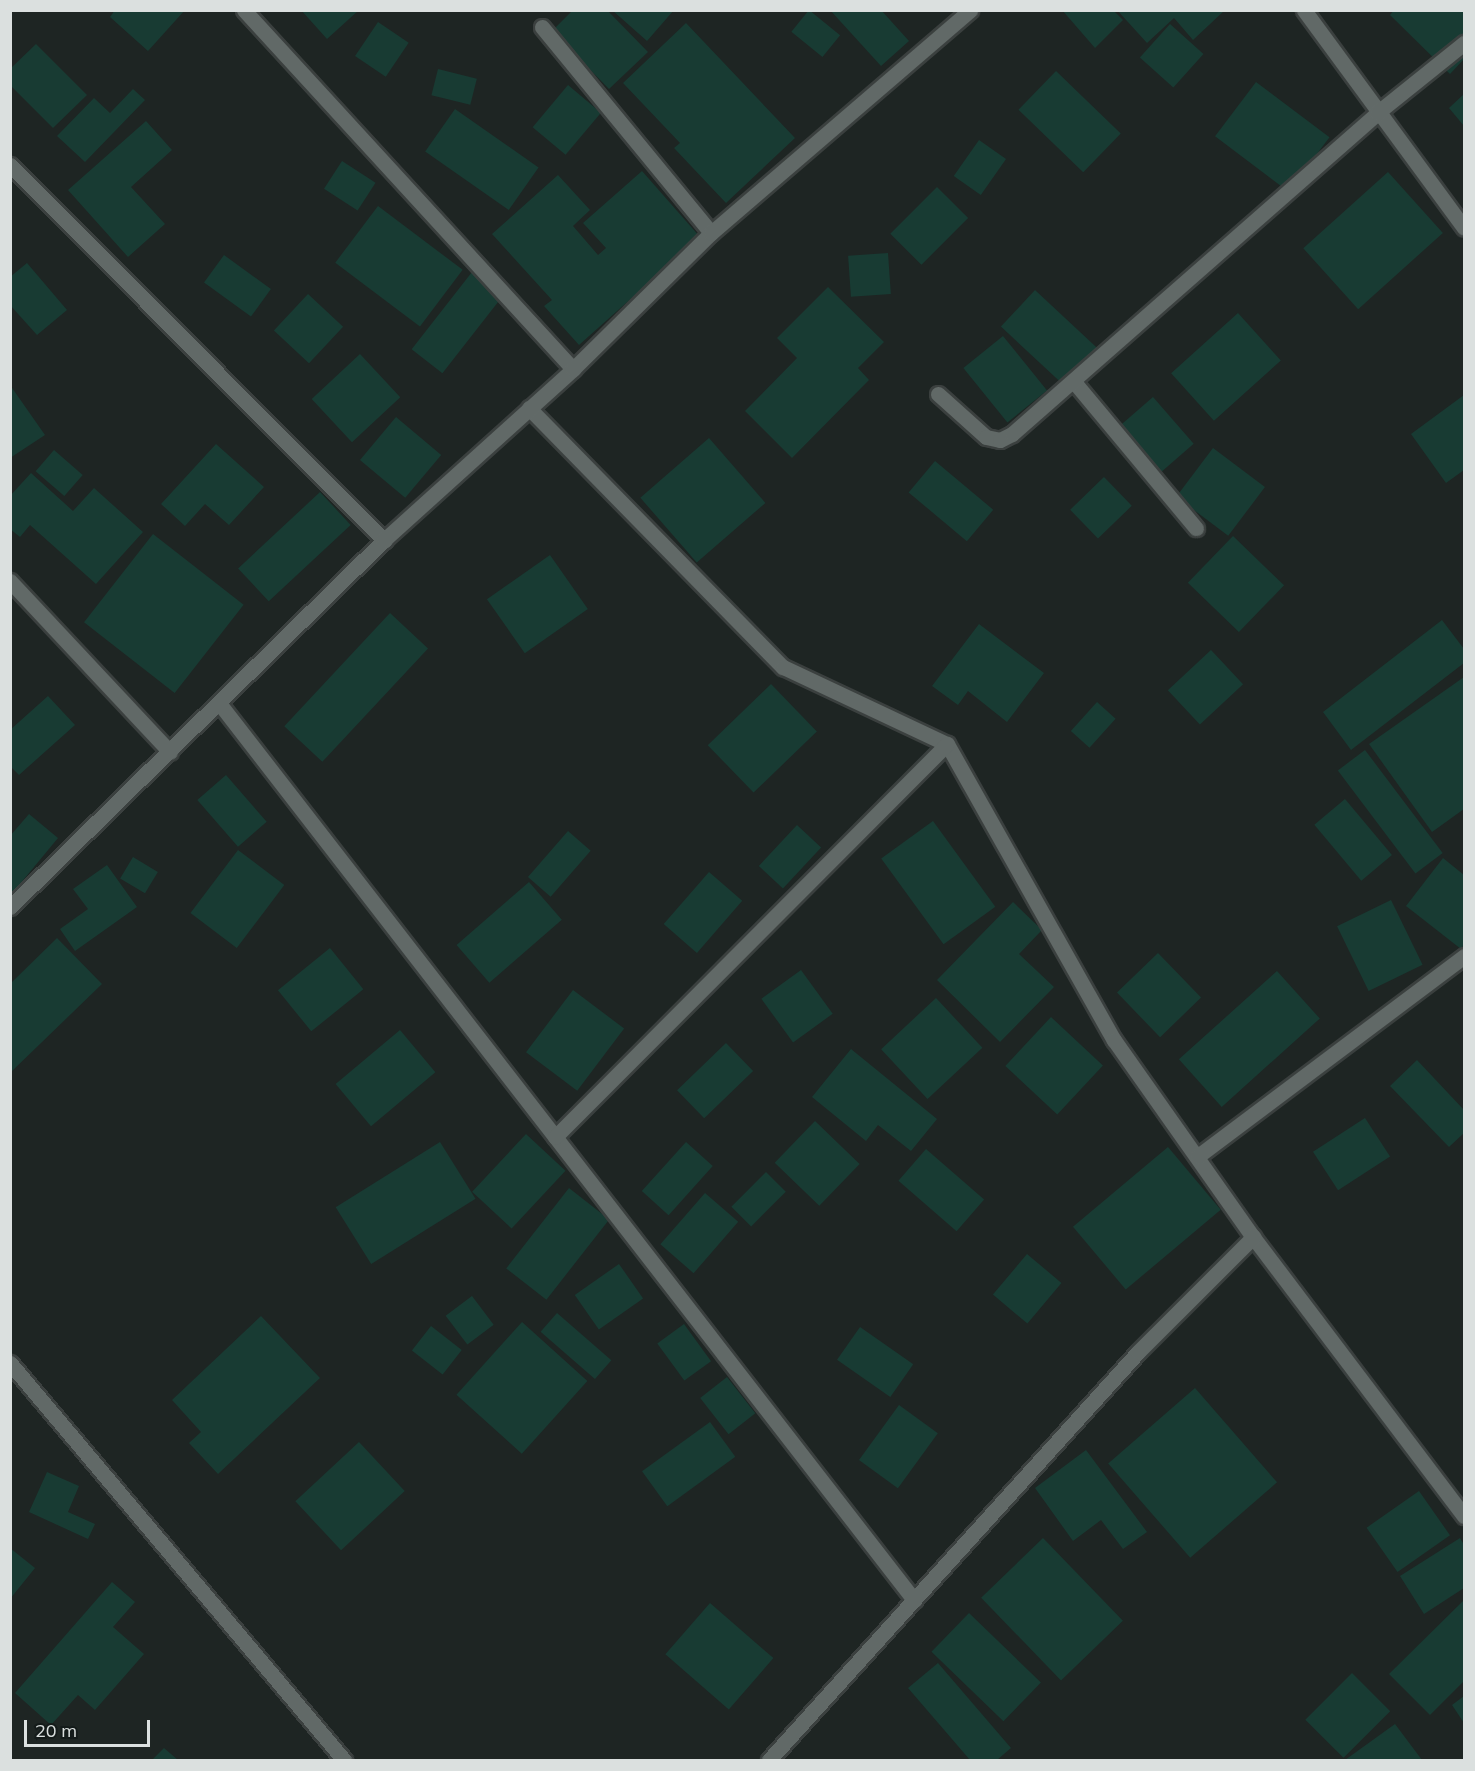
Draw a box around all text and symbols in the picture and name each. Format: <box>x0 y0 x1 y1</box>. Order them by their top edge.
scale bar <box>27 1708 153 1746</box>
text: 20 m <box>35 1719 77 1742</box>

